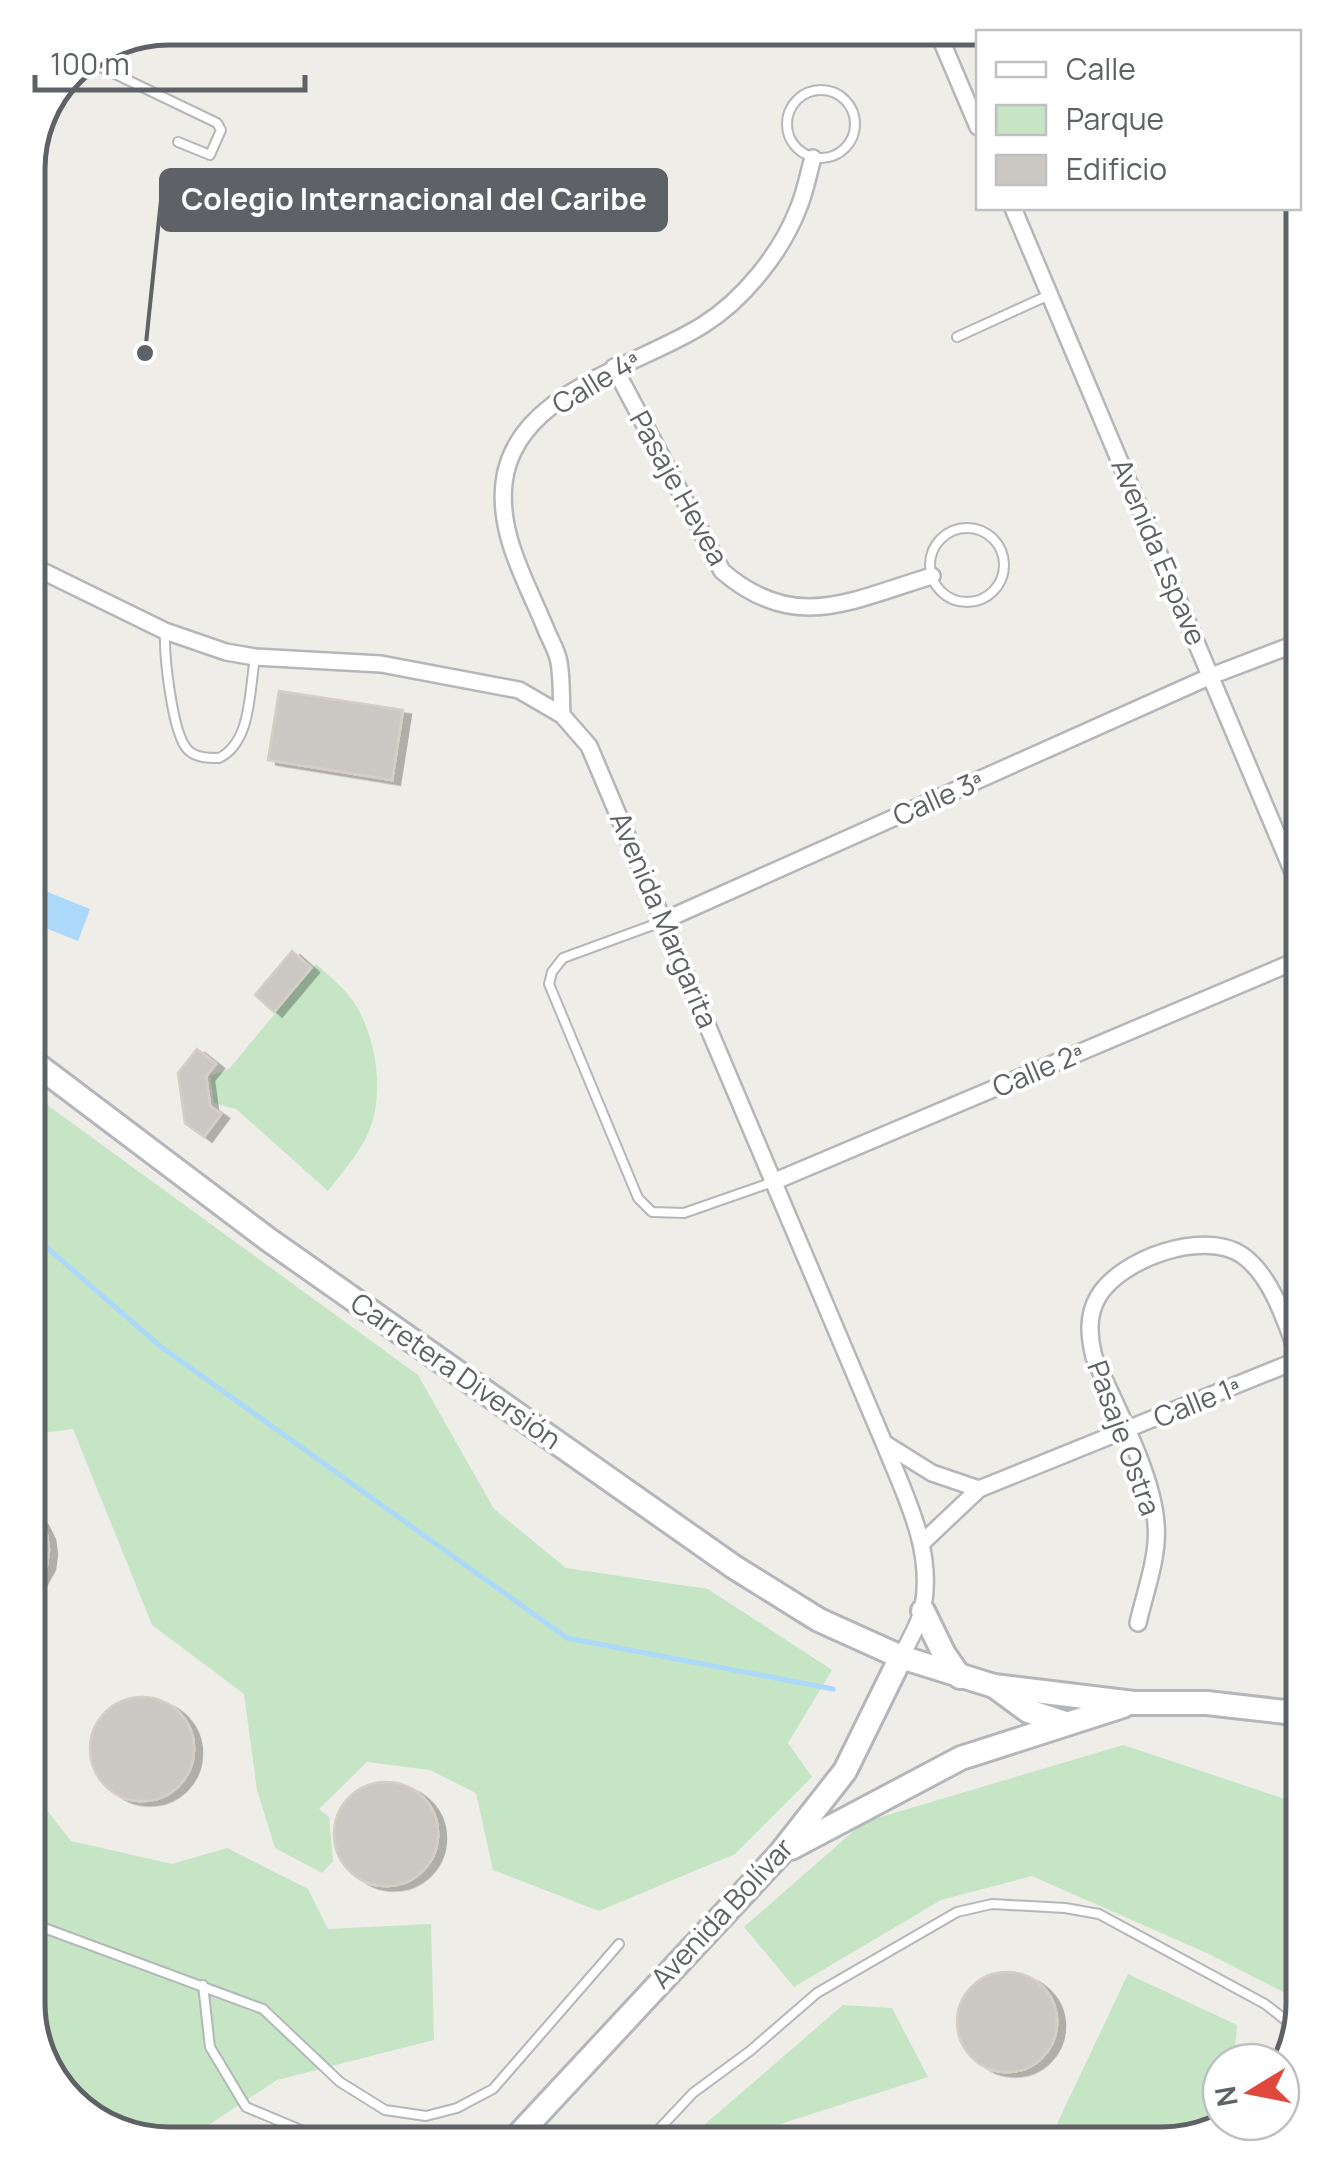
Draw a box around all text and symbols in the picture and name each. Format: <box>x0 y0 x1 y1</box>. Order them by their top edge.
scale bar <box>35 30 305 92</box>
legend <box>976 30 1301 210</box>
text: 100 m <box>50 43 130 84</box>
text: Calle <box>1066 48 1136 89</box>
text: Parque <box>1066 98 1164 139</box>
text: Edificio <box>1066 148 1167 189</box>
callout: Colegio Internacional del Caribe <box>161 170 666 230</box>
text: Colegio Internacional del Caribe <box>181 178 647 219</box>
street label: Calle 4ª <box>545 340 646 422</box>
street label: Pasaje Hevea <box>622 403 738 572</box>
street label: Avenida Espave <box>1103 452 1216 651</box>
street label: Calle 3ª <box>887 760 989 834</box>
street label: Avenida Margarita <box>602 806 728 1033</box>
street label: Calle 2ª <box>986 1033 1089 1105</box>
street label: Carretera Diversión <box>344 1283 569 1457</box>
street label: Pasaje Ostra <box>1079 1355 1171 1520</box>
street label: Calle 1ª <box>1148 1367 1246 1436</box>
street label: Avenida Bolívar <box>642 1829 801 1996</box>
north arrow <box>1201 2042 1301 2142</box>
text: N <box>1205 2083 1246 2110</box>

